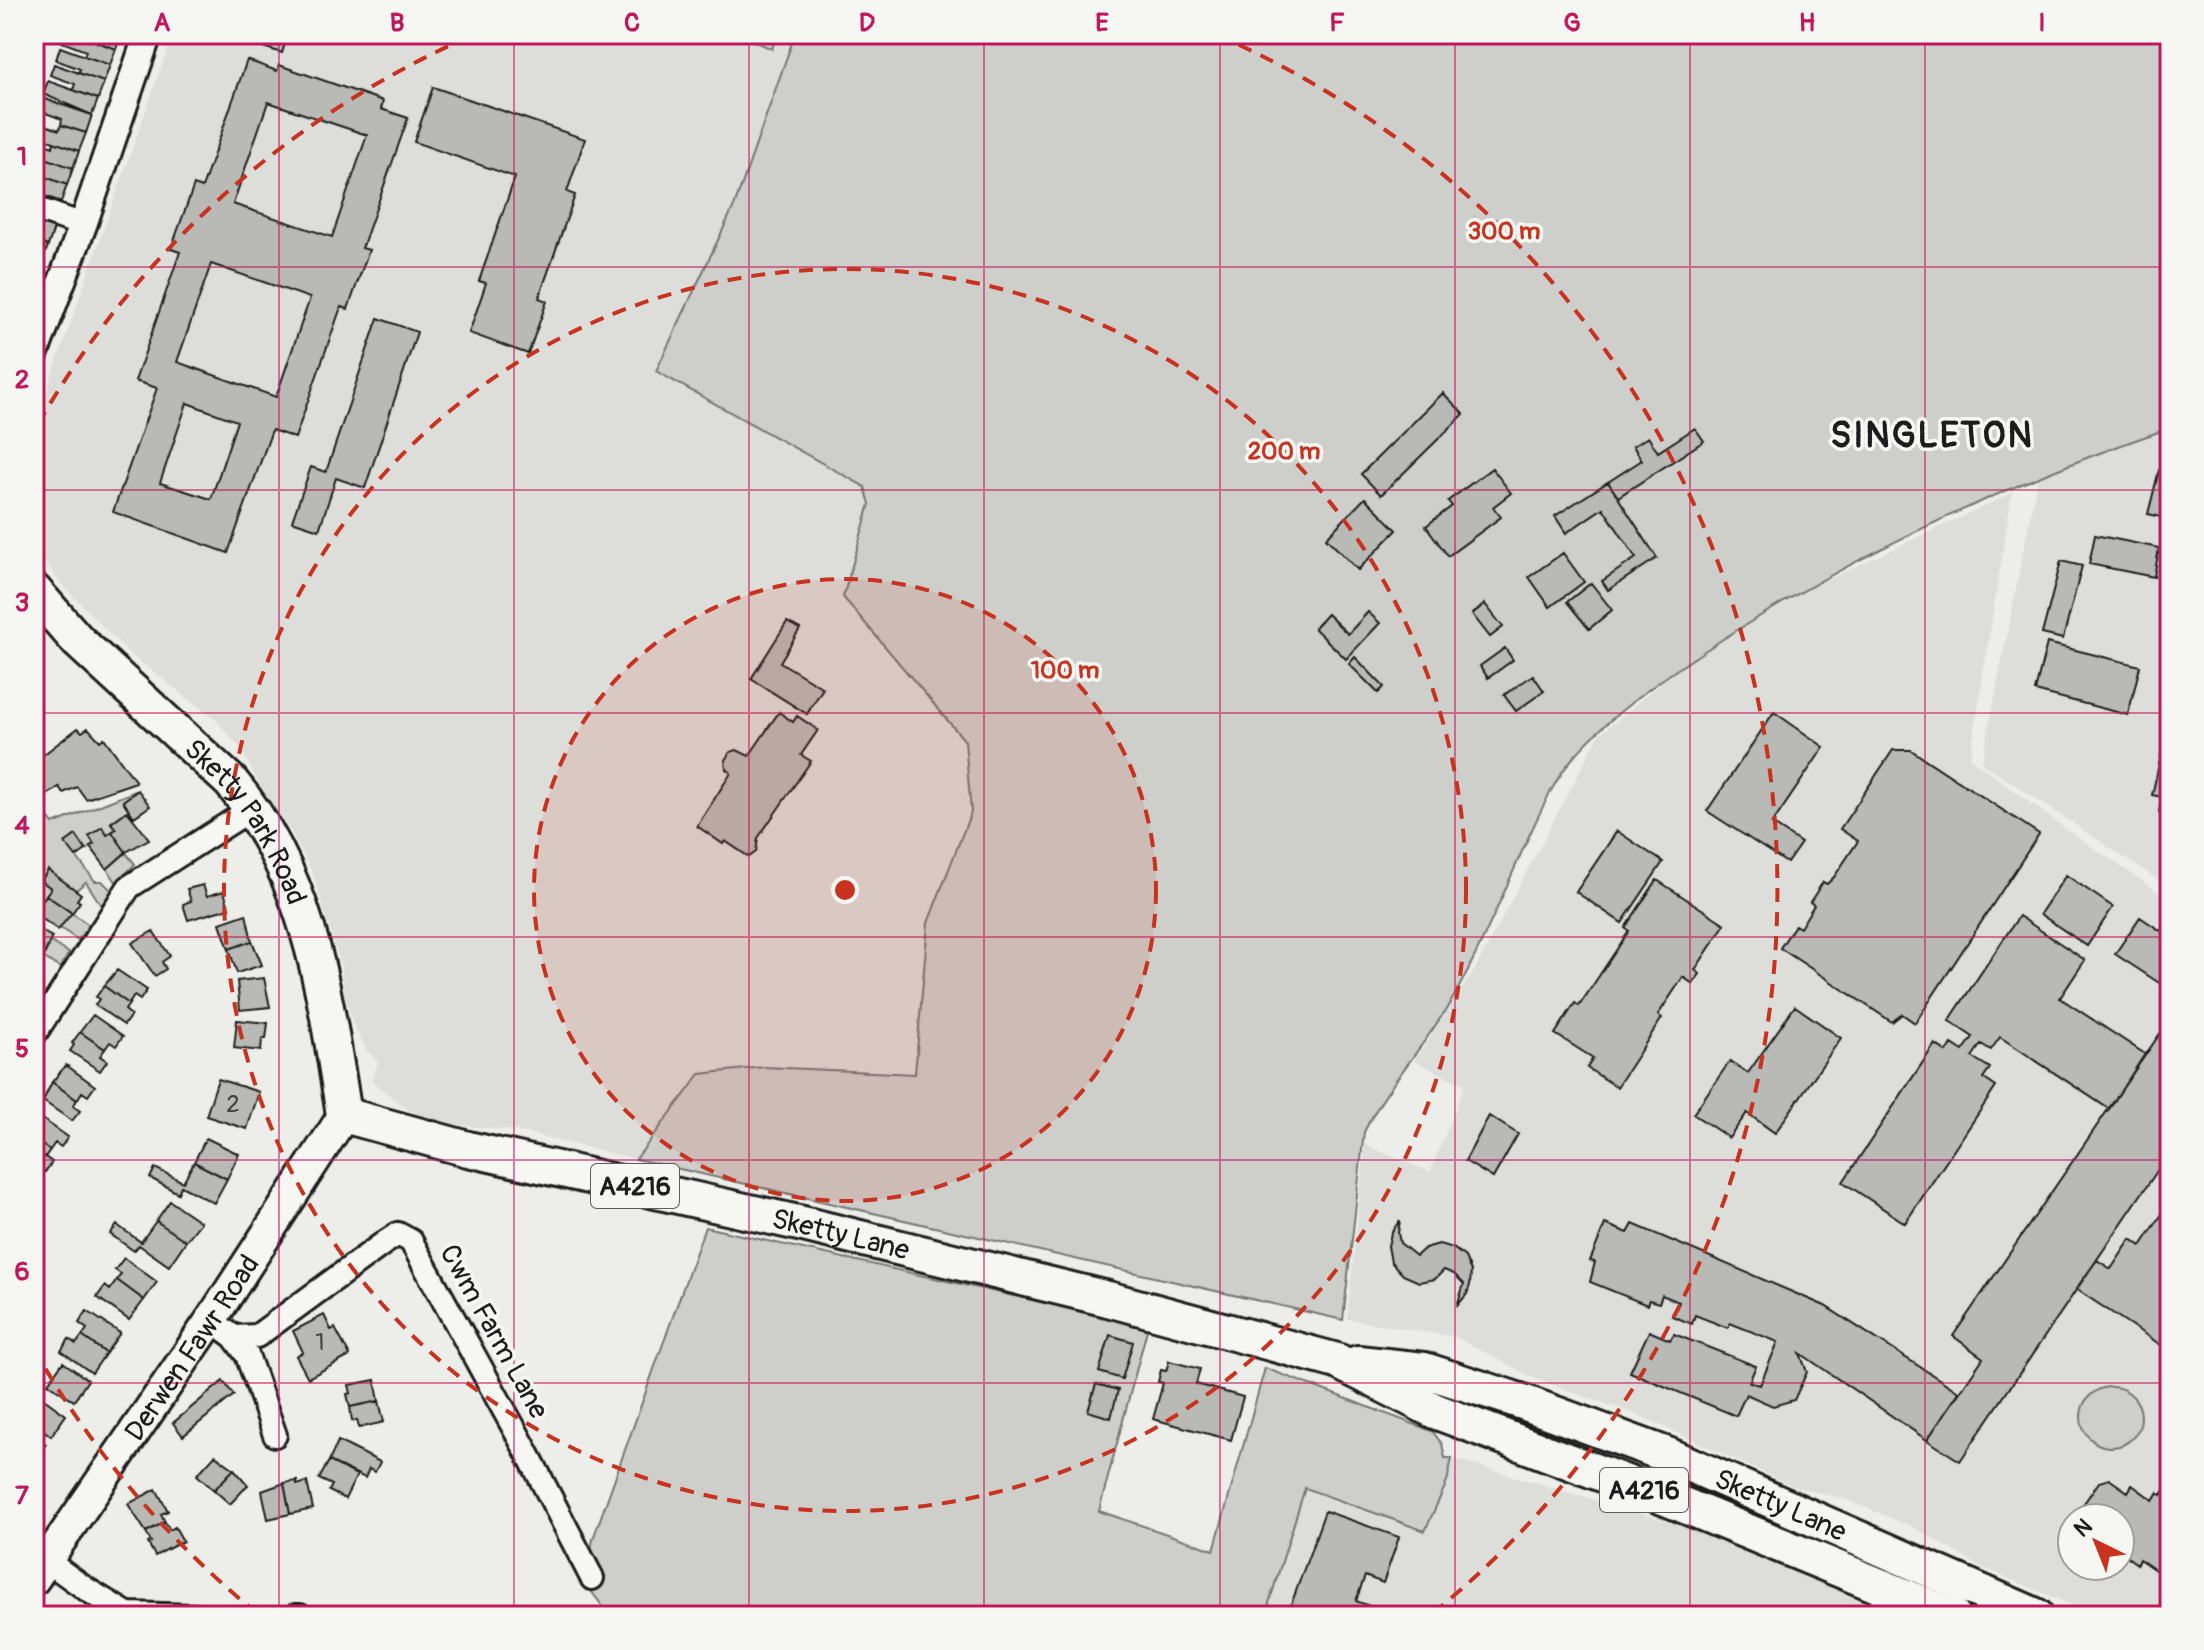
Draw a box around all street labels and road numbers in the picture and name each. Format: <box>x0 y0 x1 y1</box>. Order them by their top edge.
street label: Sketty Park Road <box>177 732 314 910</box>
road number: A4216 <box>591 1164 679 1208</box>
street label: Sketty Lane <box>769 1202 913 1269</box>
street label: Cwm Farm Lane <box>431 1238 556 1425</box>
street label: Derwen Fawr Road <box>118 1249 268 1448</box>
street label: Sketty Lane <box>1709 1462 1852 1550</box>
road number: A4216 <box>1600 1468 1688 1512</box>

